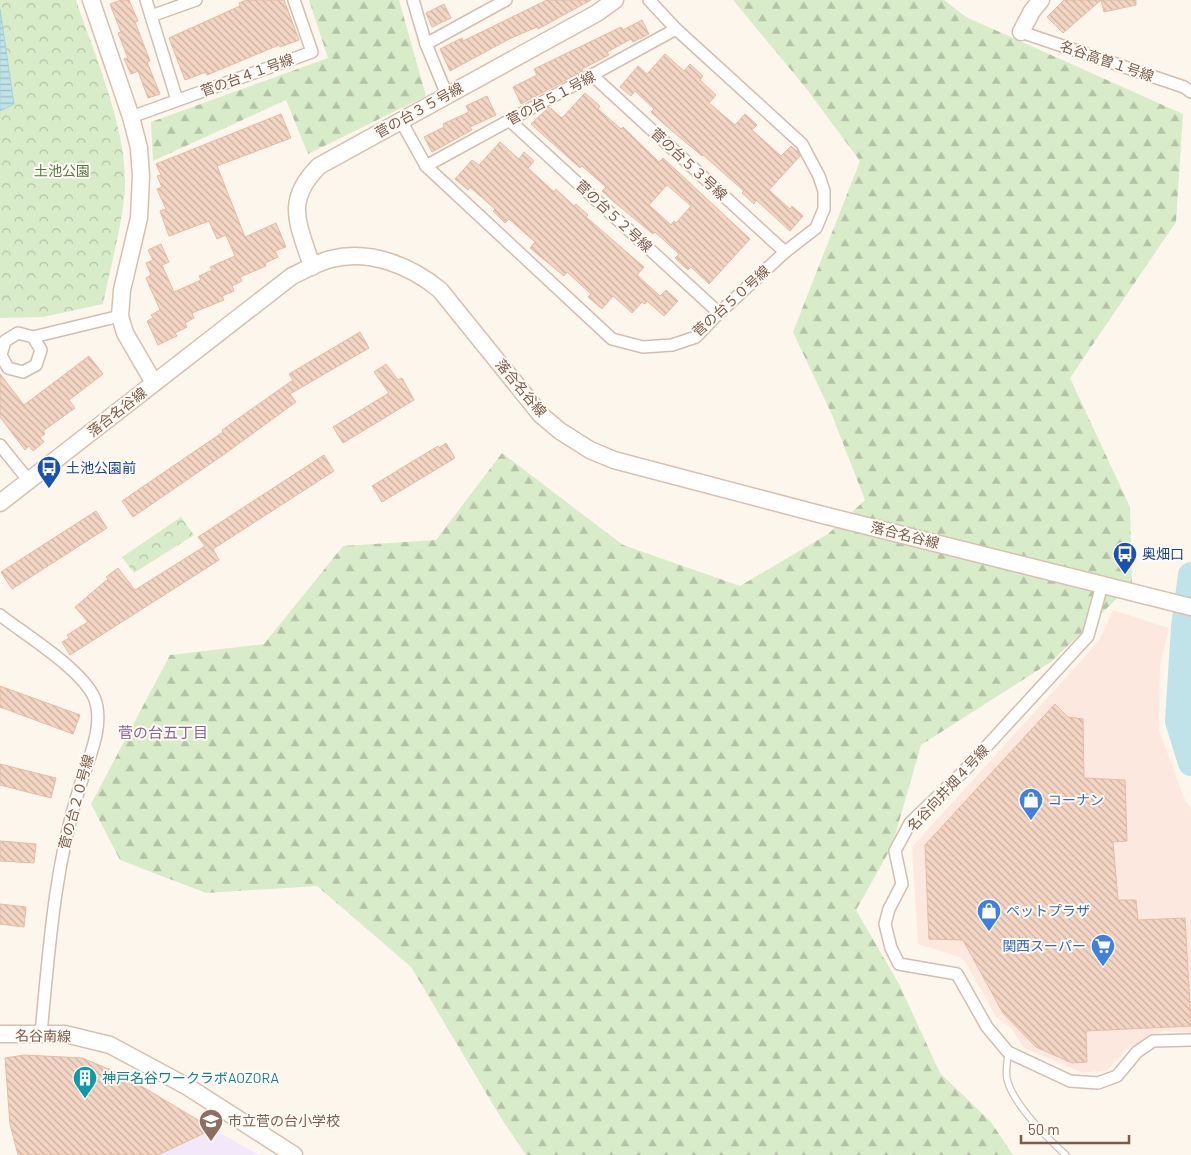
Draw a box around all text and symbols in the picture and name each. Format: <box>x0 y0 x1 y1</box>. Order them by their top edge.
street label: 名谷高曽１号線 <box>1058 37 1156 85</box>
street label: 菅の台４１号線 <box>198 50 296 99</box>
street label: 菅の台５１号線 <box>504 67 598 128</box>
street label: 菅の台３５号線 <box>372 78 466 141</box>
street label: 菅の台５３号線 <box>648 124 731 203</box>
park label: 土池公園 <box>34 162 90 179</box>
street label: 菅の台５２号線 <box>573 176 656 255</box>
street label: 菅の台５０号線 <box>689 262 773 340</box>
street label: 落合名谷線 <box>492 355 550 420</box>
street label: 落合名谷線 <box>84 383 150 440</box>
bus stop icon: 土池公園前 <box>36 455 62 489</box>
place label: 土池公園前 <box>66 459 136 476</box>
street label: 落合名谷線 <box>869 518 941 551</box>
bus stop icon: 奥畑口 <box>1112 541 1138 575</box>
place label: 奥畑口 <box>1142 545 1184 562</box>
district label: 菅の台五丁目 <box>118 723 208 741</box>
street label: 名谷向井畑４号線 <box>903 741 992 834</box>
street label: 菅の台２０号線 <box>55 752 96 851</box>
shop icon: コーナン <box>1018 787 1044 821</box>
place label: コーナン <box>1048 791 1104 808</box>
shop icon: ペットプラザ <box>976 898 1002 932</box>
place label: ペットプラザ <box>1006 902 1090 919</box>
supermarket icon: 関西スーパー <box>1090 933 1116 967</box>
place label: 関西スーパー <box>1002 937 1086 954</box>
street label: 名谷南線 <box>15 1027 71 1044</box>
building icon: 神戸名谷ワークラボAOZORA <box>72 1065 98 1099</box>
place label: 神戸名谷ワークラボAOZORA <box>102 1069 280 1086</box>
school or university icon: 市立菅の台小学校 <box>198 1108 224 1142</box>
place label: 市立菅の台小学校 <box>228 1112 340 1129</box>
scale bar <box>1021 1112 1128 1144</box>
text: 50 m <box>1028 1120 1060 1138</box>

